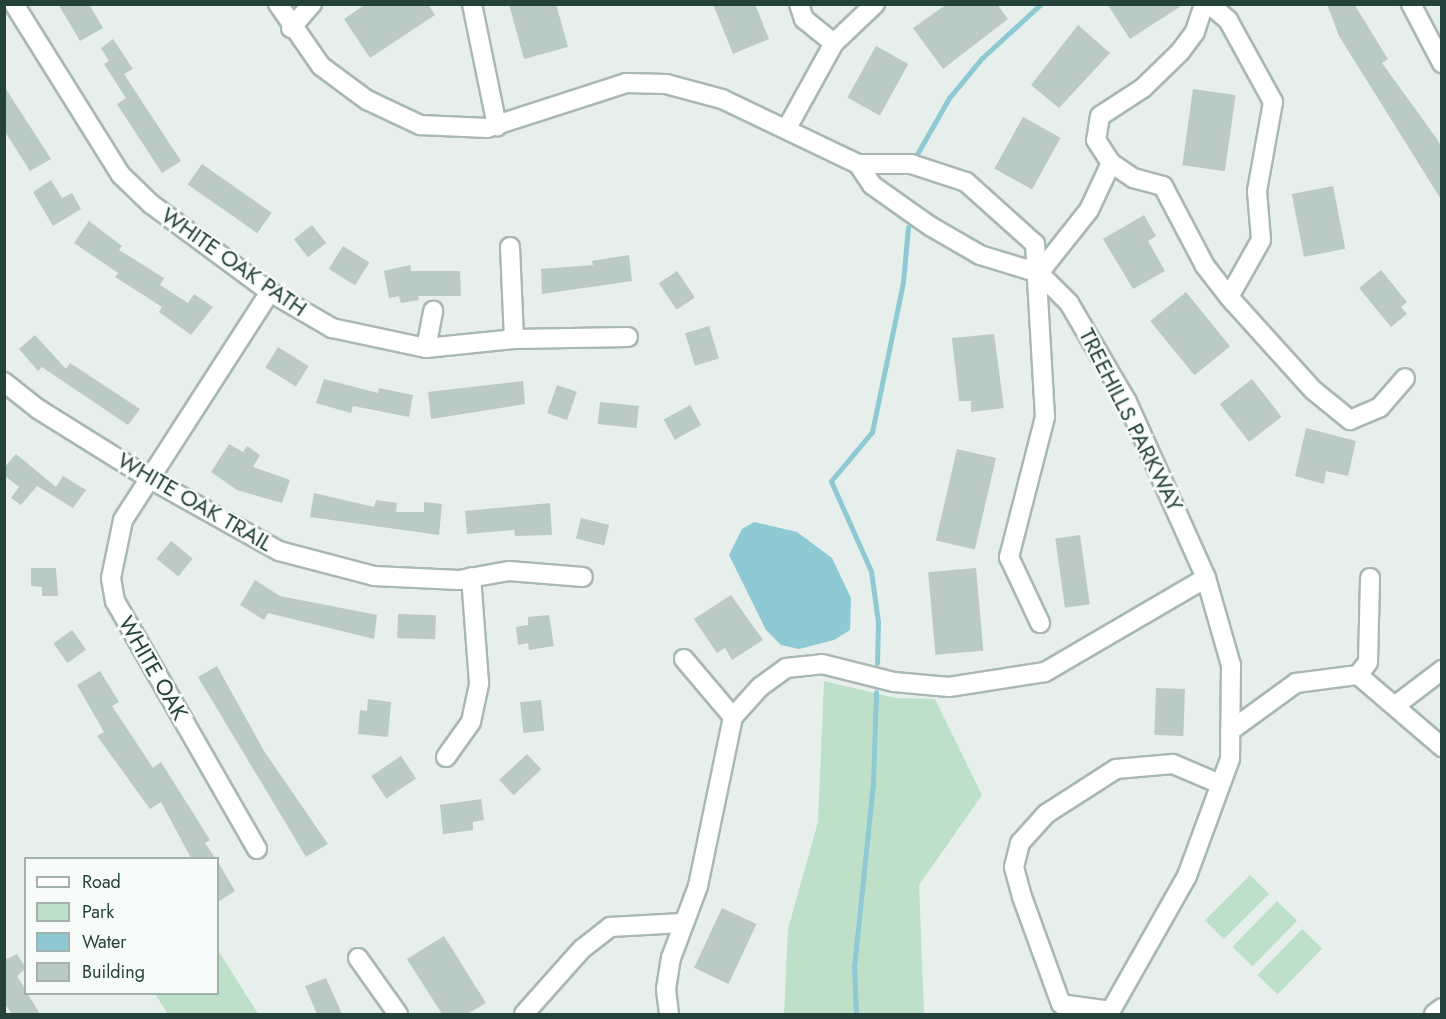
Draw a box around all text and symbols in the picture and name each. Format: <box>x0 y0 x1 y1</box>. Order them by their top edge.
street label: WHITE OAK PATH <box>156 202 312 322</box>
street label: TREEHILLS PARKWAY <box>1073 324 1189 516</box>
street label: WHITE OAK TRAIL <box>113 447 277 557</box>
street label: WHITE OAK <box>113 611 193 725</box>
legend <box>24 857 219 995</box>
text: Road <box>82 869 121 895</box>
text: Park <box>82 899 114 925</box>
text: Water <box>82 929 126 955</box>
text: Building <box>82 959 145 985</box>

